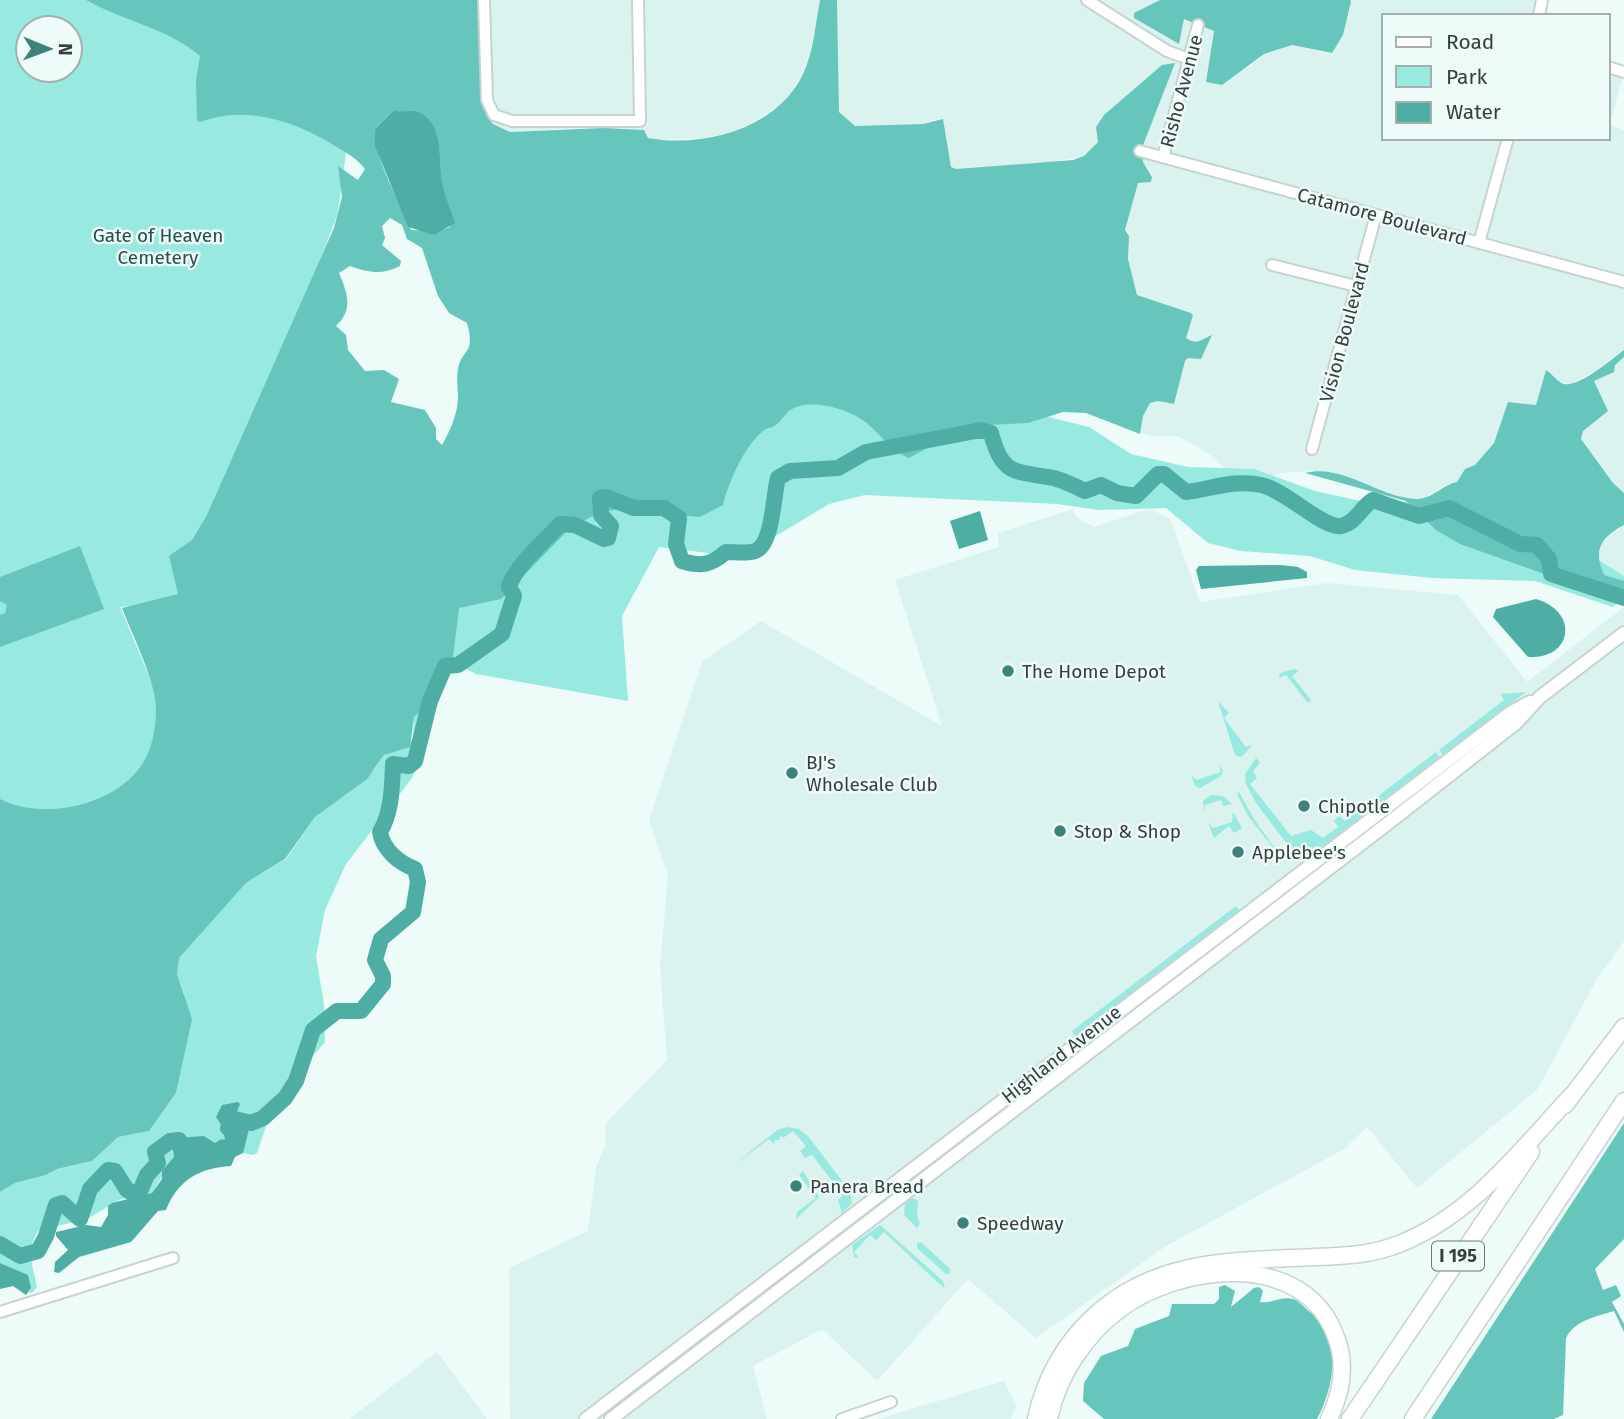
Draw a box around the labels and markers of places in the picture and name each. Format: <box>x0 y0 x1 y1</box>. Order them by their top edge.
place label: The Home Depot <box>1022 660 1166 683</box>
marker: The Home Depot <box>1000 663 1016 679</box>
place label: BJ's Wholesale Club <box>806 751 938 796</box>
marker: BJ's Wholesale Club <box>784 765 800 781</box>
place label: Chipotle <box>1318 795 1390 818</box>
marker: Chipotle <box>1296 798 1312 814</box>
place label: Stop & Shop <box>1074 820 1181 843</box>
marker: Stop & Shop <box>1052 823 1068 839</box>
place label: Applebee's <box>1252 841 1346 864</box>
marker: Applebee's <box>1230 844 1246 860</box>
place label: Panera Bread <box>810 1175 924 1198</box>
marker: Panera Bread <box>788 1178 804 1194</box>
place label: Speedway <box>977 1212 1064 1235</box>
marker: Speedway <box>955 1215 971 1231</box>

